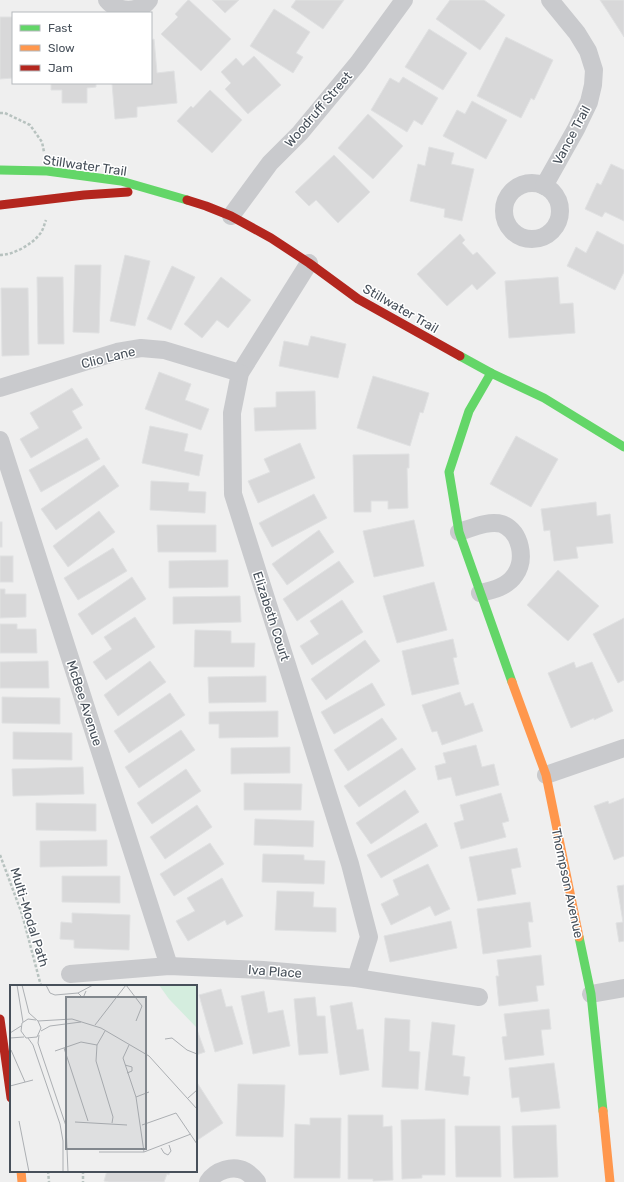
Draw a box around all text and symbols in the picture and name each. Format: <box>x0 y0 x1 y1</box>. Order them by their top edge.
legend <box>12 12 152 84</box>
text: Fast <box>48 21 72 35</box>
text: Slow <box>48 41 75 55</box>
text: Jam <box>48 61 73 75</box>
street label: Woodruff Street <box>282 69 355 150</box>
street label: Vance Trail <box>550 103 593 167</box>
street label: Stillwater Trail <box>42 152 128 179</box>
street label: Stillwater Trail <box>360 281 441 336</box>
street label: Clio Lane <box>79 344 137 371</box>
street label: Elizabeth Court <box>250 570 293 663</box>
street label: McBee Avenue <box>64 658 105 748</box>
street label: Thompson Avenue <box>549 827 587 940</box>
street label: Multi-Modal Path <box>7 866 52 969</box>
street label: Iva Place <box>248 962 302 981</box>
inset map <box>10 985 197 1172</box>

